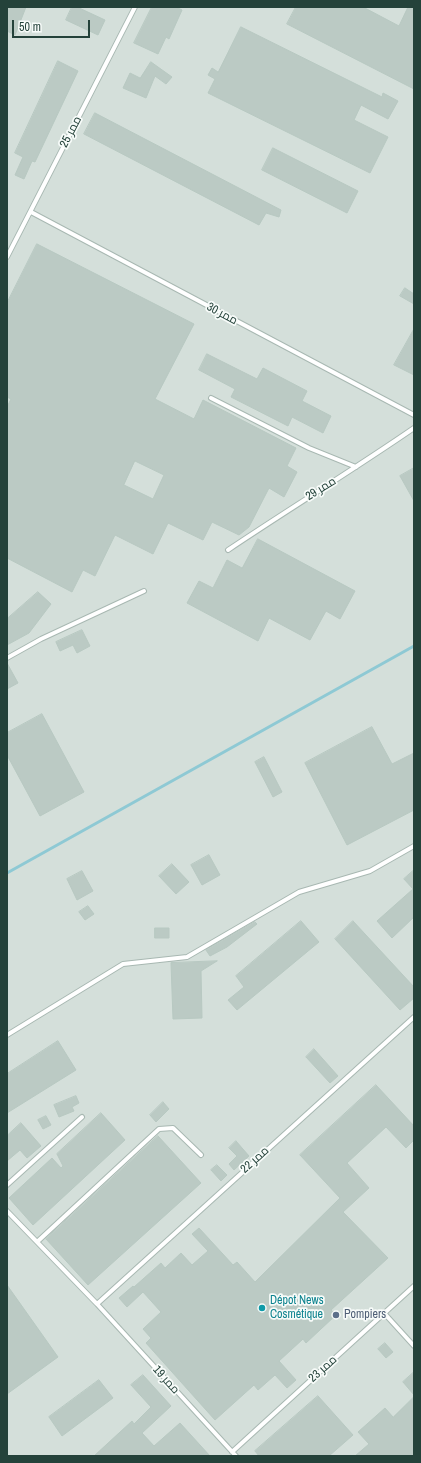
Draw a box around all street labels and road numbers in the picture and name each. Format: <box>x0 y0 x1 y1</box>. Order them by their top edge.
street label: ممر 25 <box>57 114 85 150</box>
street label: ممر 30 <box>204 300 240 328</box>
street label: ممر 29 <box>303 474 339 504</box>
street label: ممر 22 <box>238 1144 272 1176</box>
street label: ممر 23 <box>306 1353 340 1385</box>
street label: ممر 19 <box>150 1363 182 1397</box>

